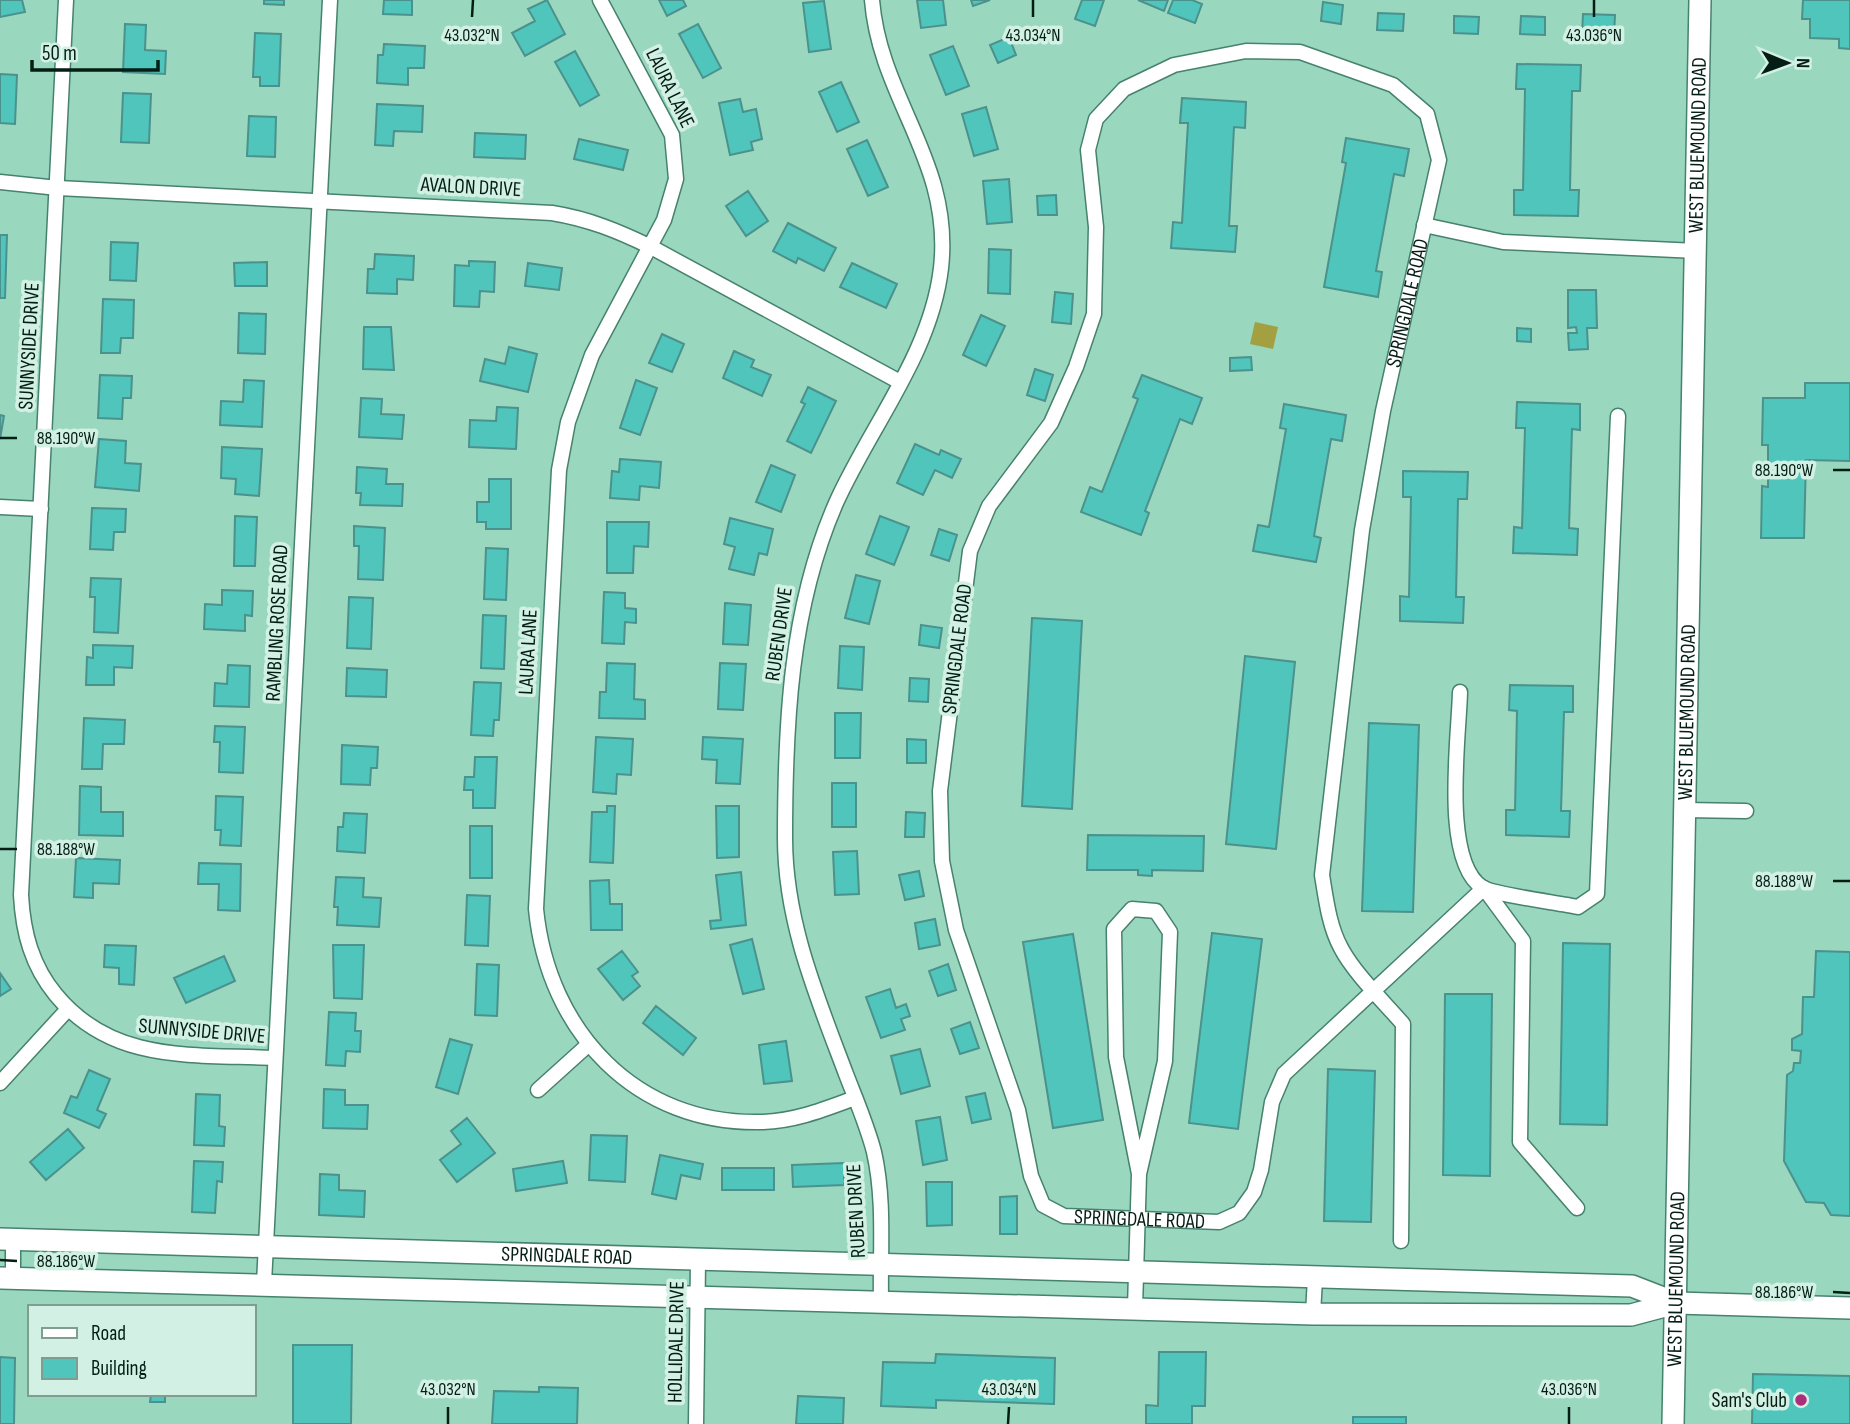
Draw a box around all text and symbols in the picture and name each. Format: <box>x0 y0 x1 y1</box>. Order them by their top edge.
text: 43.032°N <box>444 25 500 46</box>
text: 43.034°N <box>1006 25 1060 46</box>
text: 43.036°N <box>1566 25 1622 46</box>
scale bar <box>32 28 158 72</box>
north arrow <box>1752 28 1822 98</box>
text: 50 m <box>42 41 77 66</box>
street label: LAURA LANE <box>640 44 700 132</box>
street label: WEST BLUEMOUND ROAD <box>1683 57 1711 233</box>
text: N <box>1791 58 1814 69</box>
street label: AVALON DRIVE <box>419 172 522 202</box>
street label: SPRINGDALE ROAD <box>1381 236 1434 370</box>
street label: SUNNYSIDE DRIVE <box>13 282 45 410</box>
text: 88.190°W <box>37 428 96 449</box>
text: 88.190°W <box>1755 460 1814 481</box>
street label: RAMBLING ROSE ROAD <box>260 544 294 702</box>
street label: SPRINGDALE ROAD <box>937 582 977 716</box>
street label: RUBEN DRIVE <box>760 586 798 682</box>
street label: LAURA LANE <box>513 609 543 695</box>
street label: WEST BLUEMOUND ROAD <box>1672 624 1701 800</box>
text: 88.188°W <box>37 839 95 860</box>
text: 88.188°W <box>1755 871 1813 892</box>
street label: SUNNYSIDE DRIVE <box>137 1013 267 1049</box>
street label: RUBEN DRIVE <box>841 1163 871 1259</box>
street label: WEST BLUEMOUND ROAD <box>1662 1191 1690 1367</box>
street label: SPRINGDALE ROAD <box>1074 1204 1205 1234</box>
street label: SPRINGDALE ROAD <box>501 1241 633 1270</box>
text: 88.186°W <box>37 1251 95 1272</box>
street label: HOLLIDALE DRIVE <box>662 1281 690 1403</box>
text: 88.186°W <box>1755 1282 1813 1303</box>
legend <box>28 1305 256 1396</box>
text: Road <box>91 1321 126 1346</box>
text: Building <box>91 1356 147 1381</box>
text: 43.032°N <box>420 1379 476 1400</box>
text: 43.034°N <box>982 1379 1036 1400</box>
text: 43.036°N <box>1541 1379 1597 1400</box>
place label: Sam's Club <box>1711 1388 1787 1413</box>
marker: Sam's Club <box>1793 1392 1809 1408</box>

